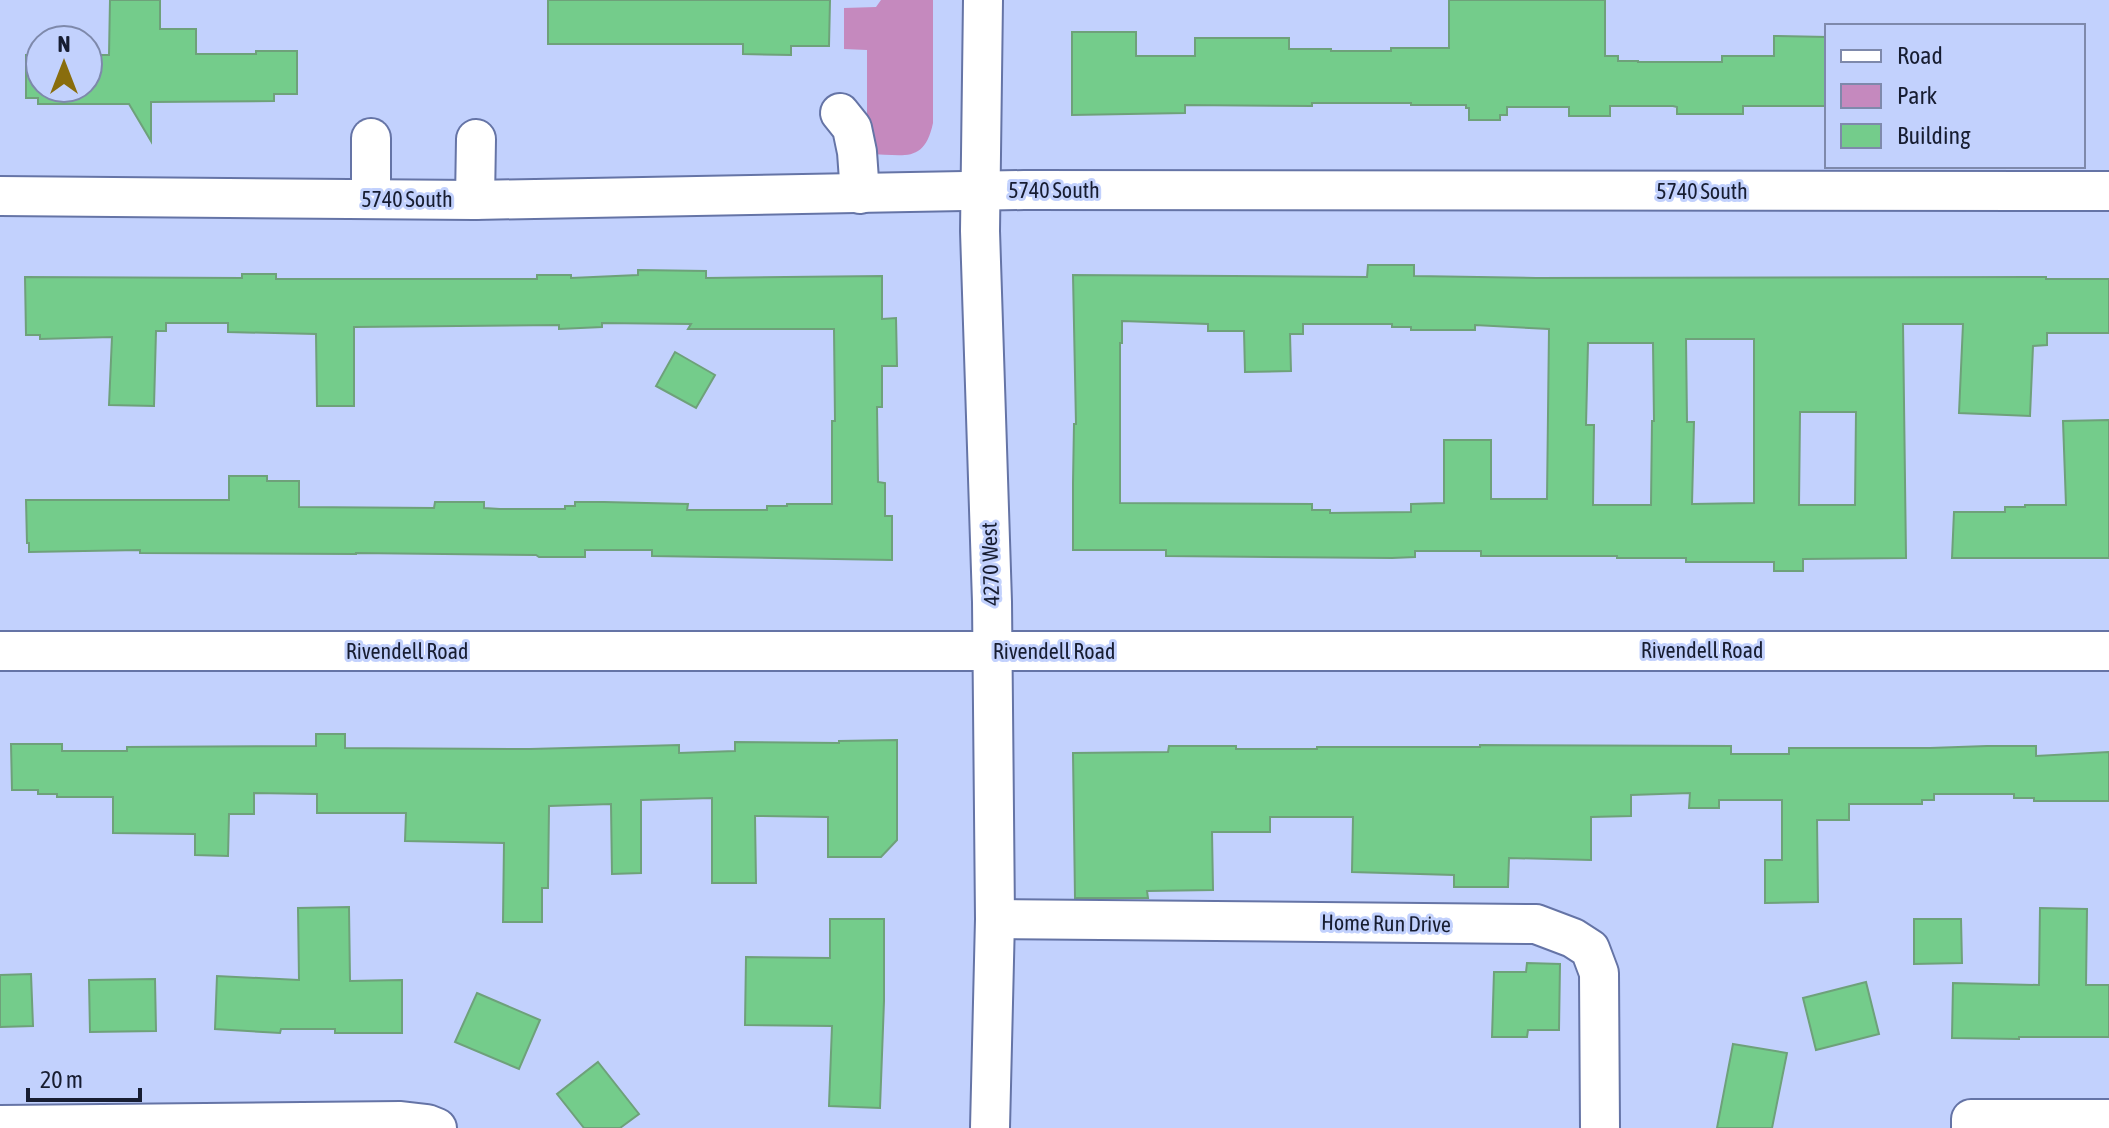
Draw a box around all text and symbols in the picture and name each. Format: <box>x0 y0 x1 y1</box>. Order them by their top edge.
north arrow <box>24 24 104 104</box>
legend <box>1825 24 2085 168</box>
text: N <box>58 31 70 57</box>
text: Road <box>1897 42 1943 69</box>
text: Park <box>1897 82 1938 109</box>
text: Building <box>1897 122 1971 149</box>
street label: 5740 South <box>1008 177 1100 203</box>
street label: 5740 South <box>1656 178 1748 204</box>
street label: 5740 South <box>361 186 453 212</box>
street label: 4270 West <box>976 522 1004 606</box>
street label: Rivendell Road <box>1641 637 1763 663</box>
street label: Rivendell Road <box>346 638 468 664</box>
street label: Rivendell Road <box>993 638 1115 664</box>
street label: Home Run Drive <box>1321 909 1451 937</box>
scale bar <box>28 1052 140 1102</box>
text: 20 m <box>40 1066 83 1093</box>

